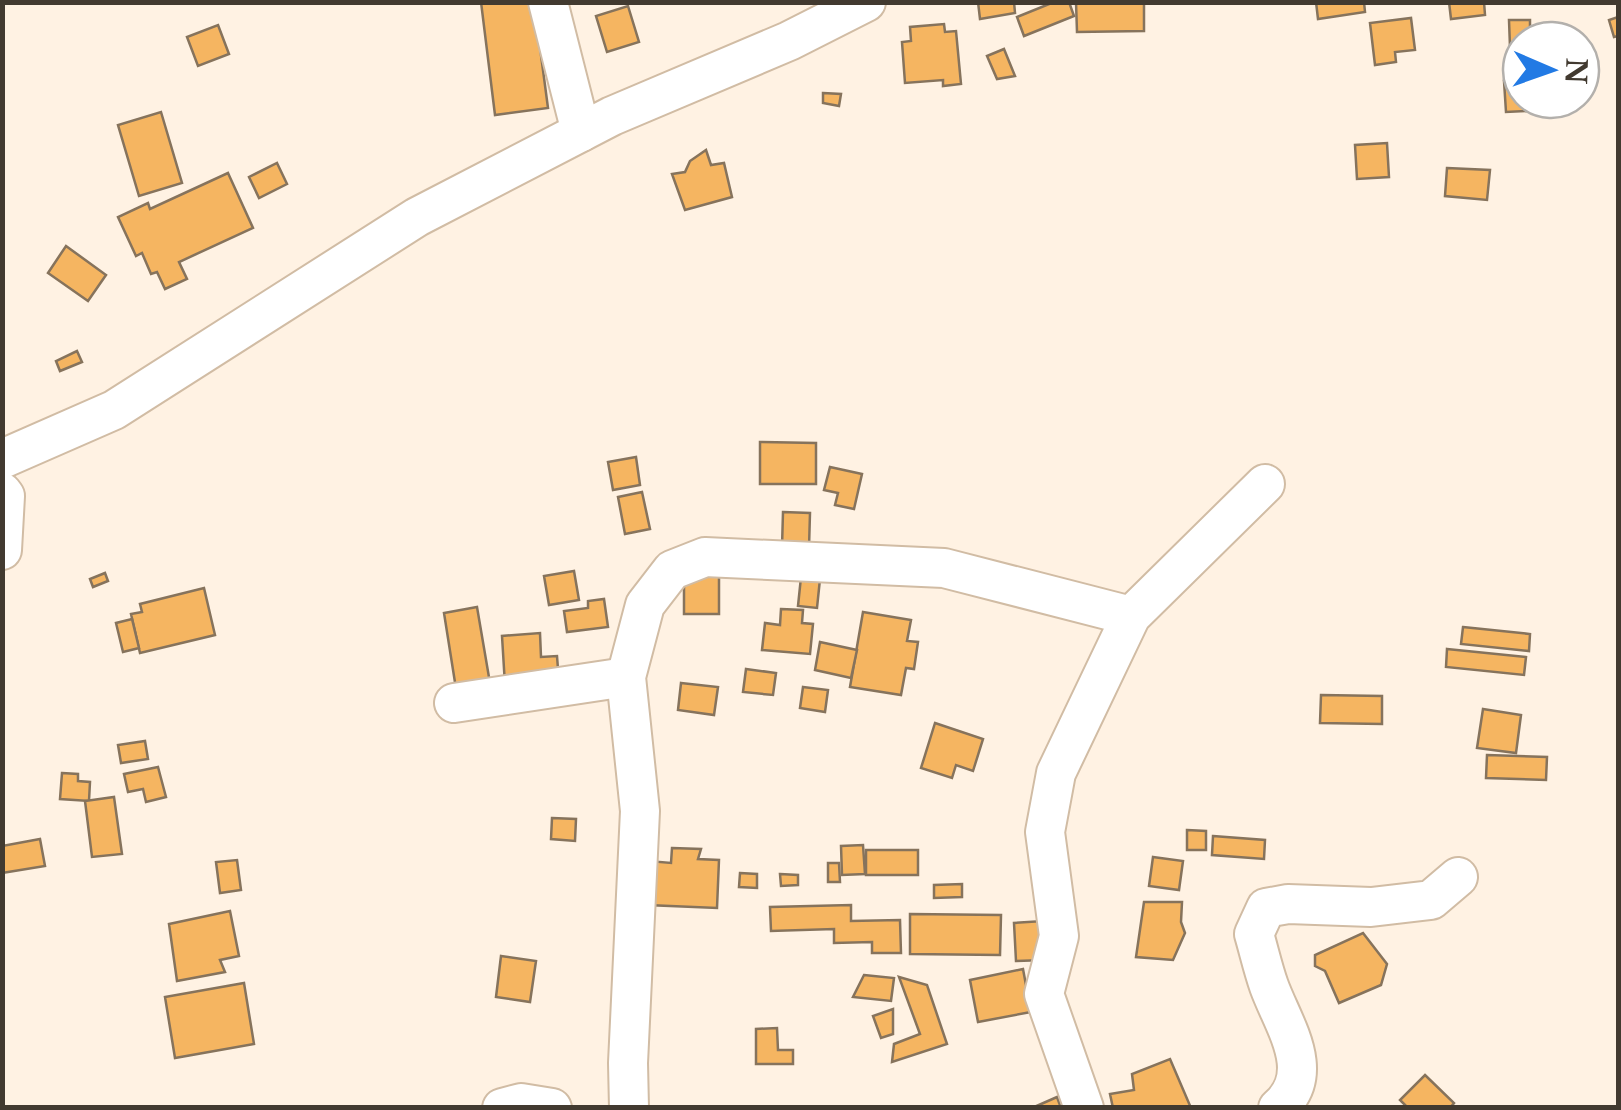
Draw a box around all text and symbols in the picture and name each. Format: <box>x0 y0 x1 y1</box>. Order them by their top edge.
north arrow <box>1501 20 1601 120</box>
text: N <box>1558 57 1593 85</box>

